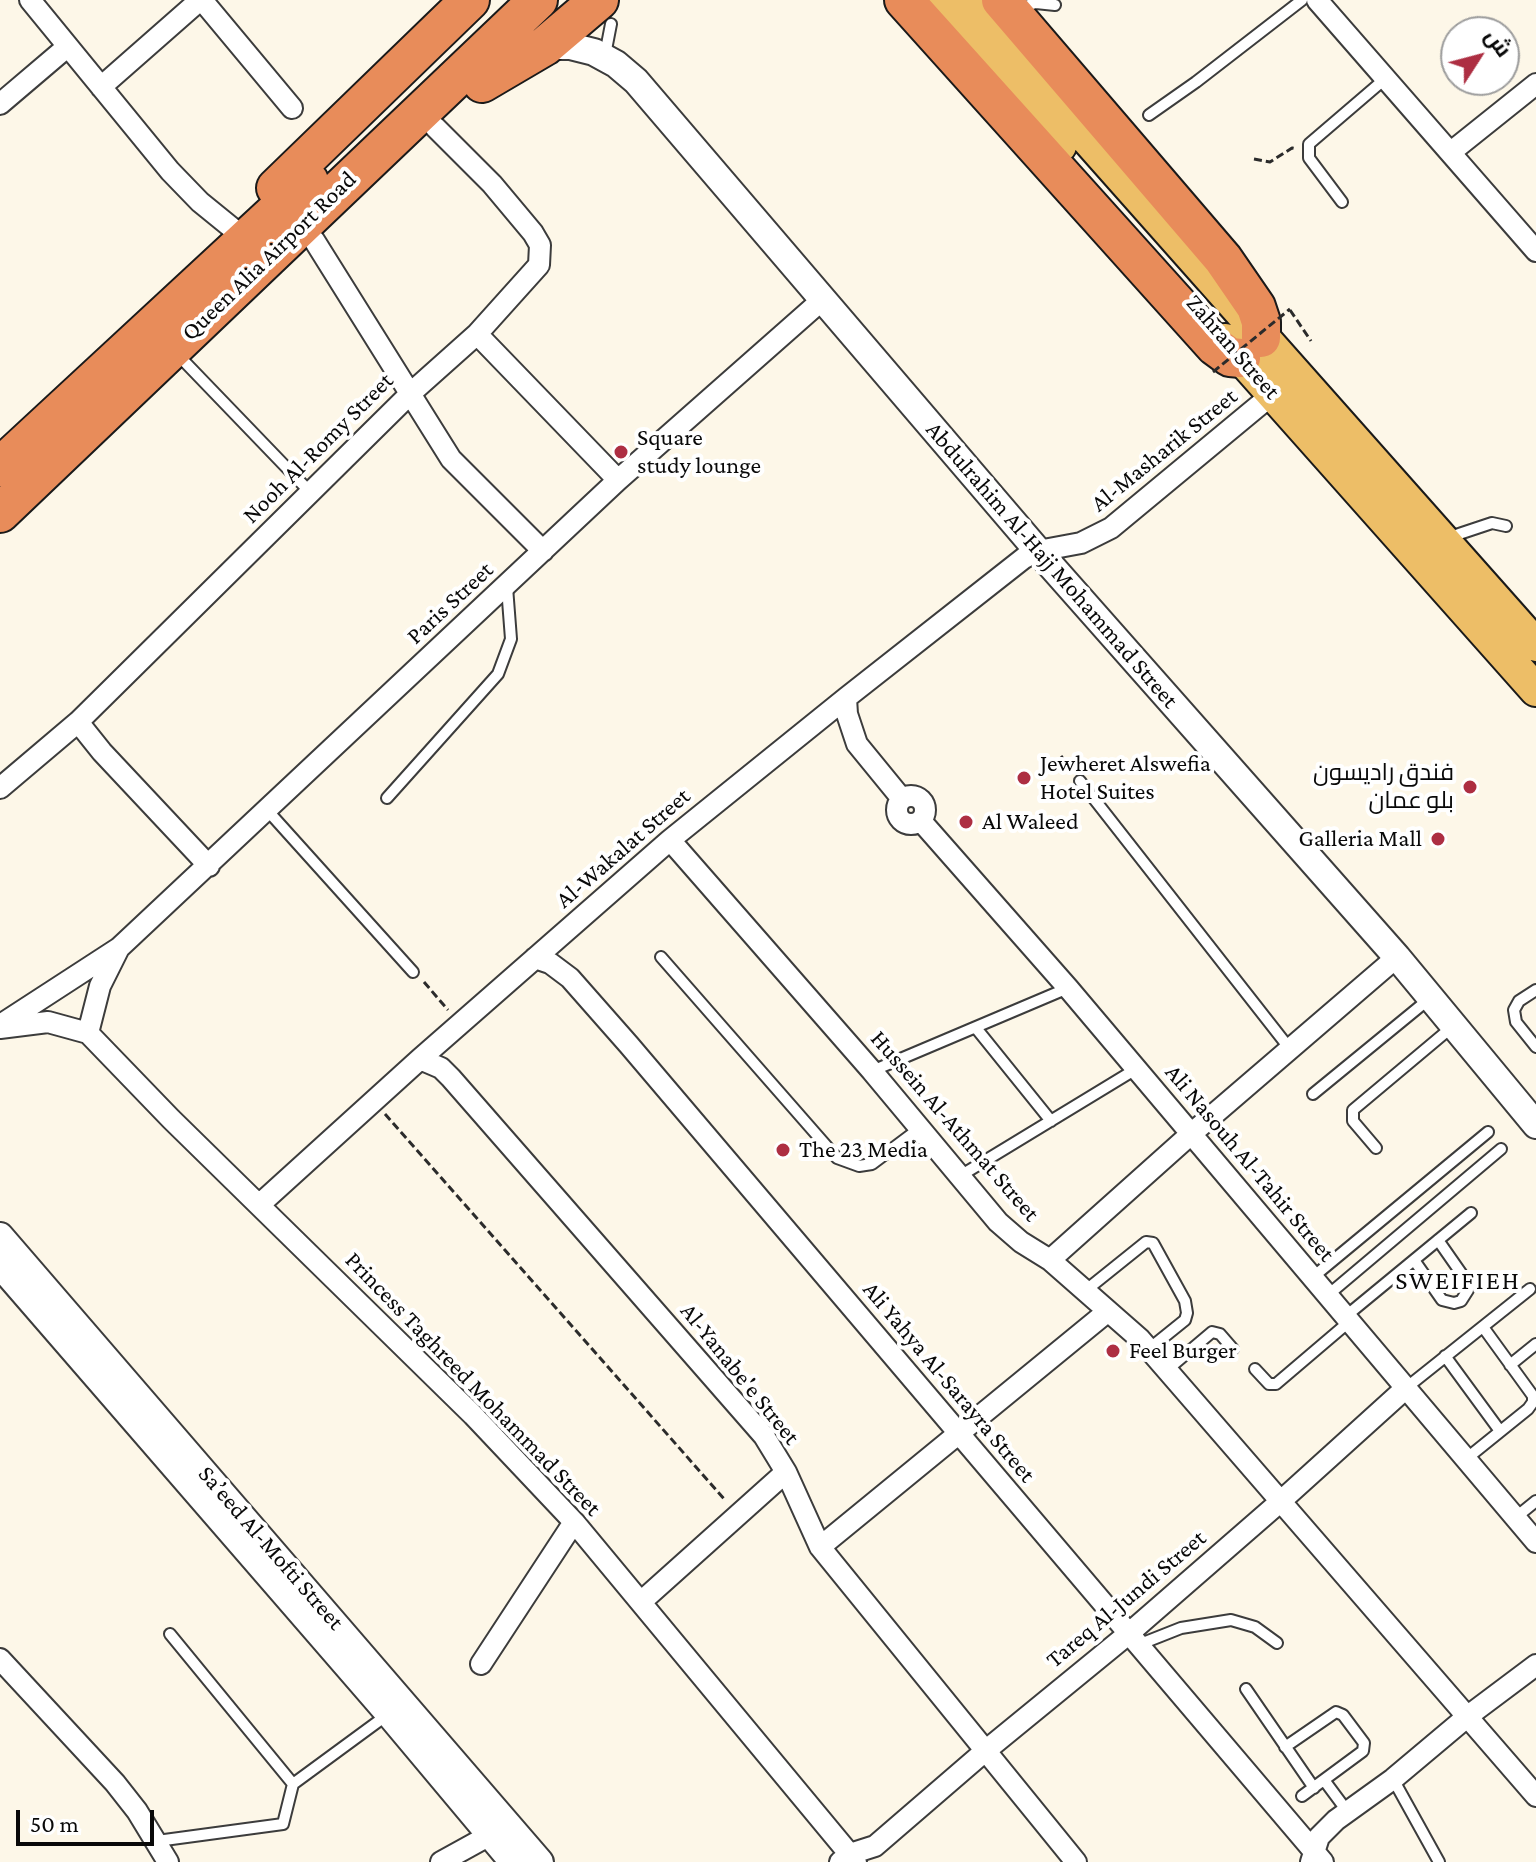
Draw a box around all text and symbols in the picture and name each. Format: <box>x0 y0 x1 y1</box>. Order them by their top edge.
north arrow <box>1440 16 1520 96</box>
text: ش <box>1480 24 1517 62</box>
street label: Queen Alia Airport Road <box>176 165 362 347</box>
street label: Zahran Street <box>1180 289 1286 405</box>
street label: Nooh Al-Romy Street <box>237 367 399 529</box>
street label: Al-Masharik Street <box>1085 382 1243 518</box>
street label: Abdulrahim Al-Hajj Mohammad Street <box>920 416 1184 714</box>
place label: Square study lounge <box>637 424 761 480</box>
marker: Square study lounge <box>612 443 630 461</box>
street label: Paris Street <box>401 556 499 650</box>
place label: Jewheret Alswefia Hotel Suites <box>1040 750 1211 806</box>
place label: فندق راديسون بلو عمان <box>1313 759 1454 815</box>
marker: Jewheret Alswefia Hotel Suites <box>1015 769 1033 787</box>
marker: فندق راديسون بلو عمان <box>1461 778 1479 796</box>
street label: Al-Wakalat Street <box>550 782 696 914</box>
place label: Al Waleed <box>982 808 1079 836</box>
marker: Al Waleed <box>957 813 975 831</box>
place label: Galleria Mall <box>1298 825 1422 853</box>
marker: Galleria Mall <box>1429 830 1447 848</box>
street label: Hussein Al-Athmat Street <box>864 1025 1046 1227</box>
street label: Ali Nasouh Al-Tahir Street <box>1159 1058 1341 1268</box>
place label: The 23 Media <box>799 1136 928 1164</box>
marker: The 23 Media <box>774 1141 792 1159</box>
street label: Princess Taghreed Mohammad Street <box>339 1246 607 1522</box>
district label: SWEIFIEH <box>1395 1265 1521 1297</box>
street label: Ali Yahya Al-Sarayra Street <box>856 1276 1042 1488</box>
street label: Al-Yanabe'e Street <box>674 1297 806 1451</box>
place label: Feel Burger <box>1129 1337 1237 1365</box>
marker: Feel Burger <box>1104 1342 1122 1360</box>
street label: Sa’eed Al-Mofti Street <box>192 1460 350 1636</box>
street label: Tareq Al-Jundi Street <box>1040 1524 1212 1674</box>
scale bar <box>20 1794 158 1844</box>
text: 50 m <box>30 1810 79 1837</box>

